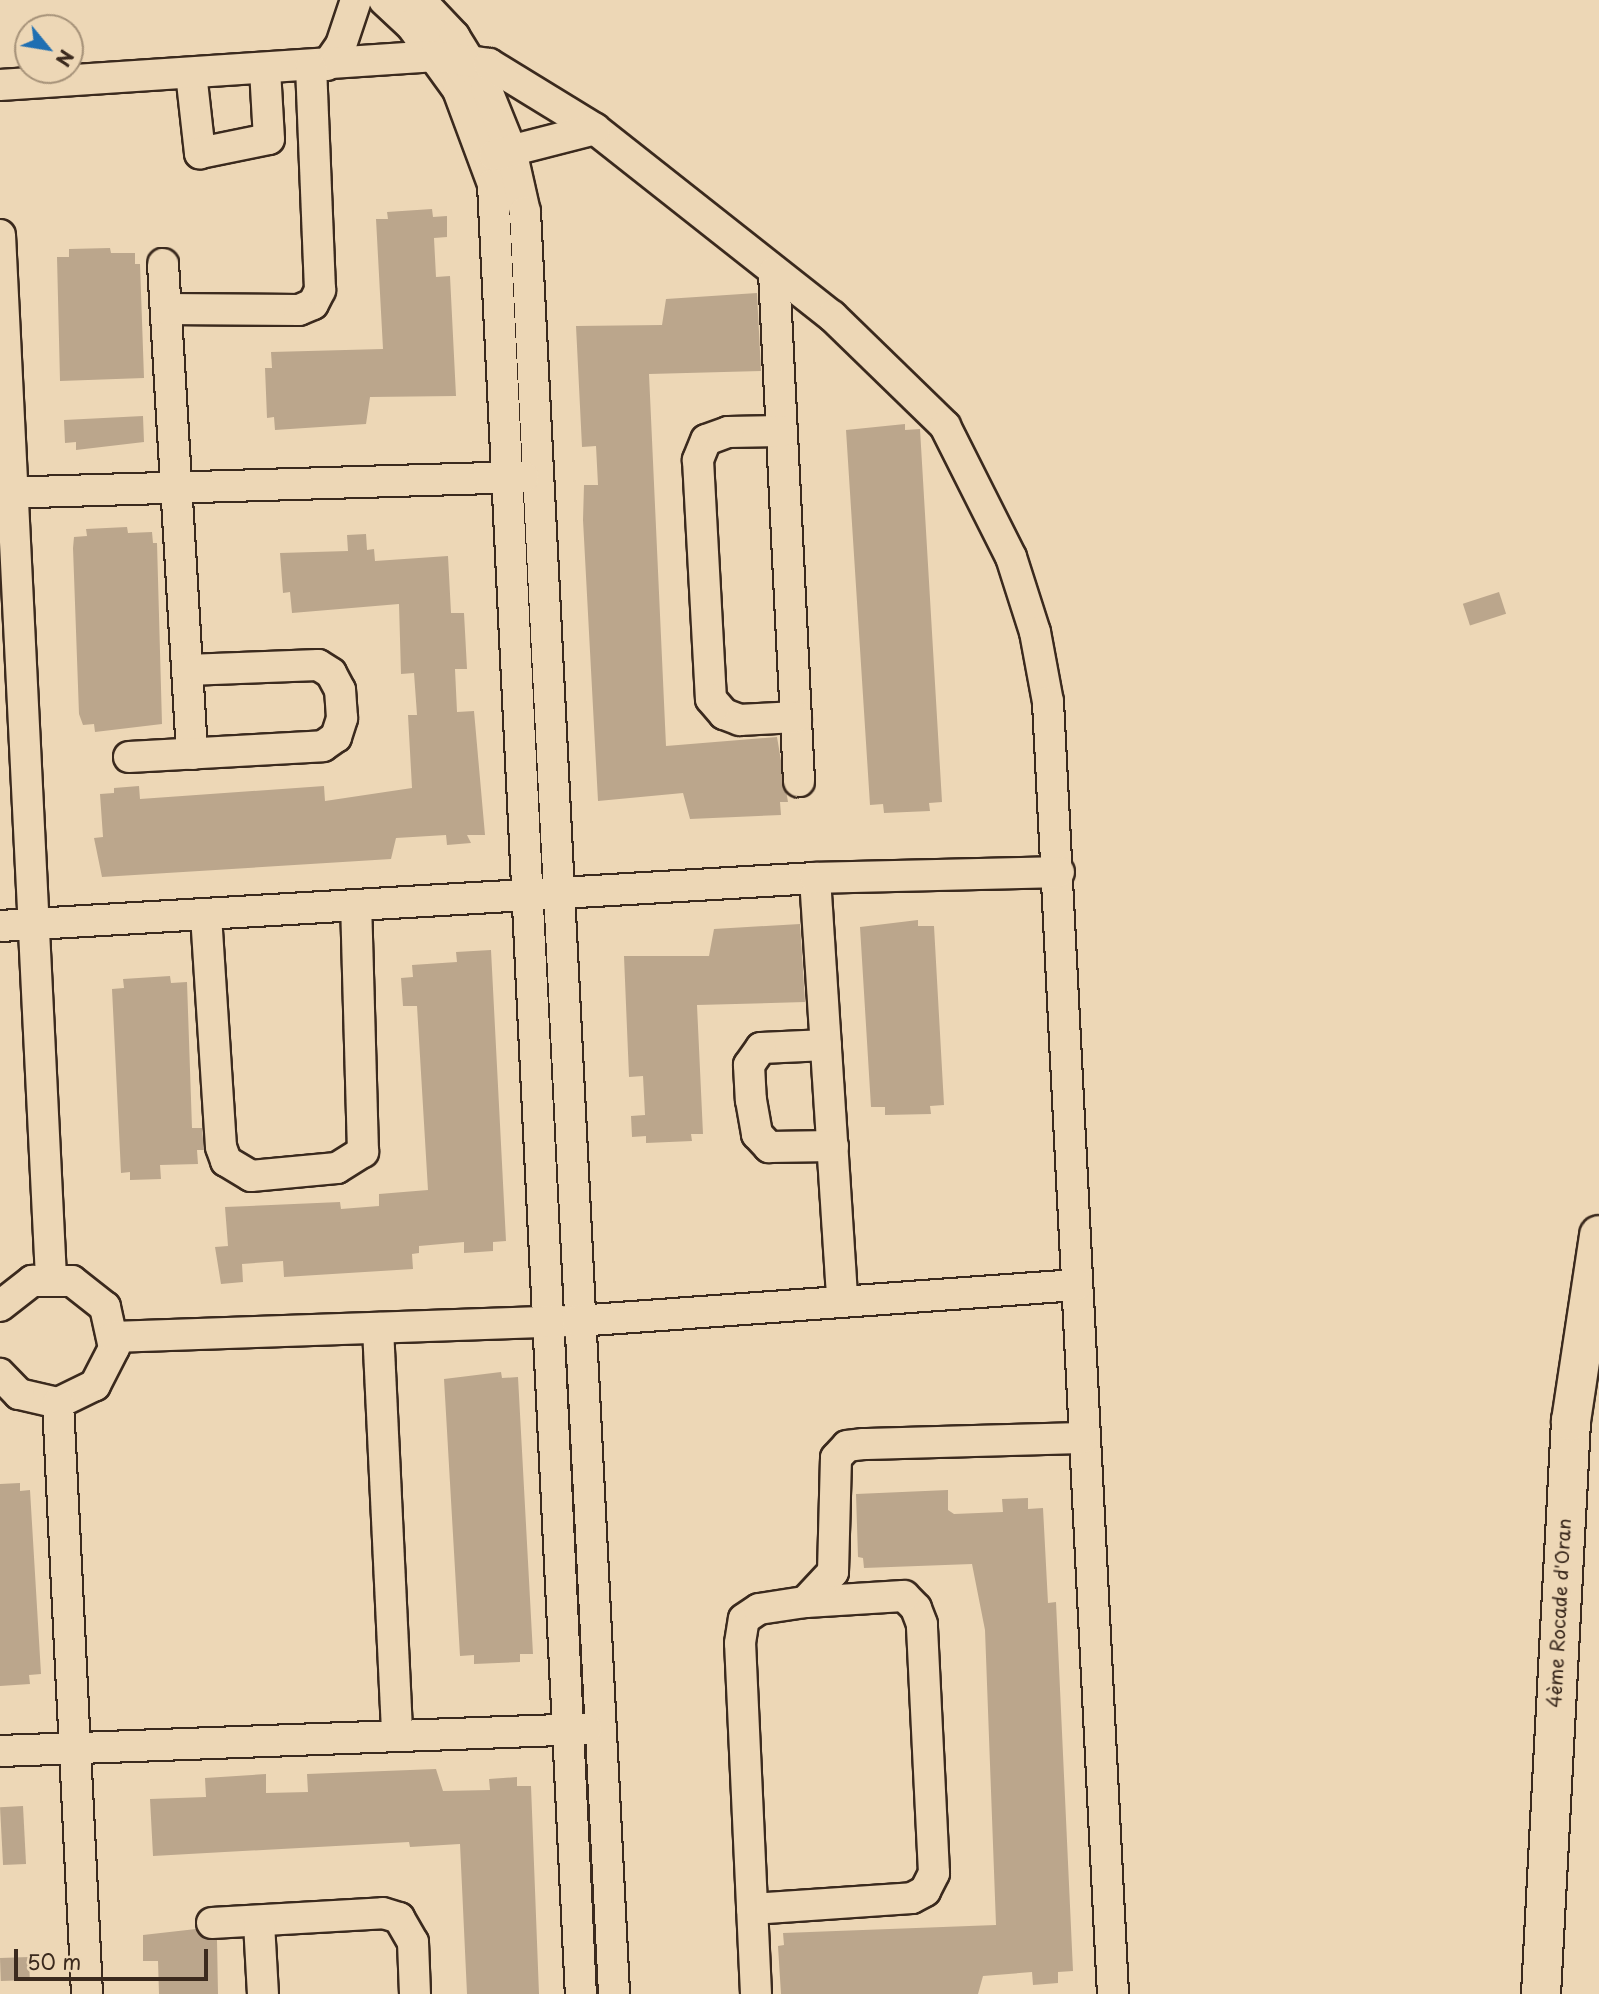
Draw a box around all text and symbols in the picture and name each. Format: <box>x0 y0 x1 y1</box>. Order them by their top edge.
north arrow <box>14 14 84 84</box>
text: N <box>50 45 81 72</box>
street label: 4ème Rocade d'Oran <box>1543 1517 1575 1709</box>
scale bar <box>18 1934 212 1978</box>
text: 50 m <box>27 1945 81 1977</box>

